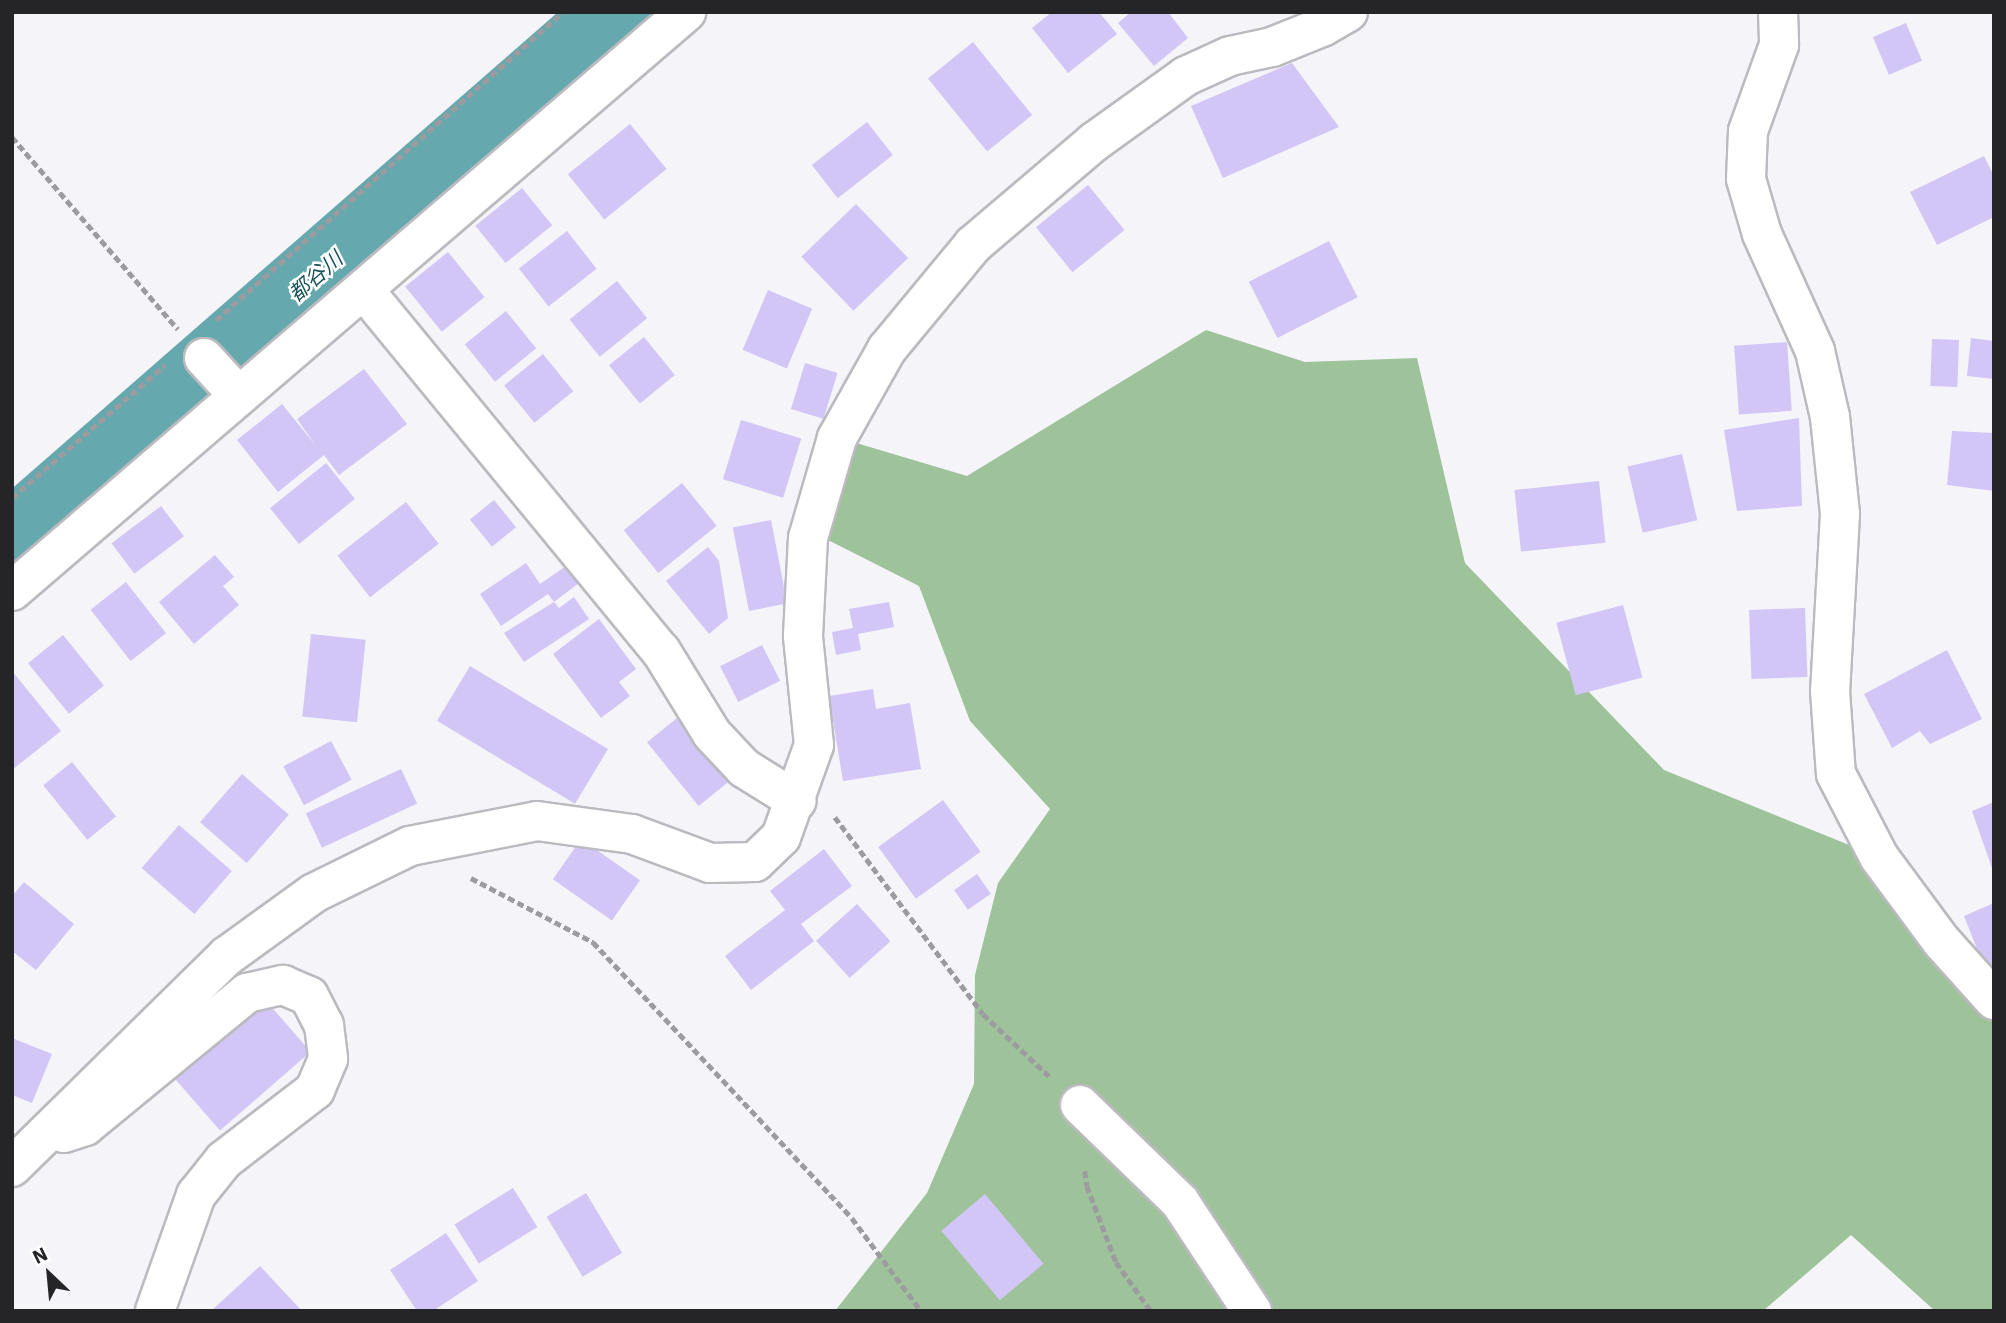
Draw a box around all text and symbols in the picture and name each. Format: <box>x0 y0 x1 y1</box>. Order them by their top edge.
water label: 都谷川 <box>283 246 347 306</box>
north arrow <box>14 1239 84 1309</box>
text: N <box>28 1241 51 1269</box>

